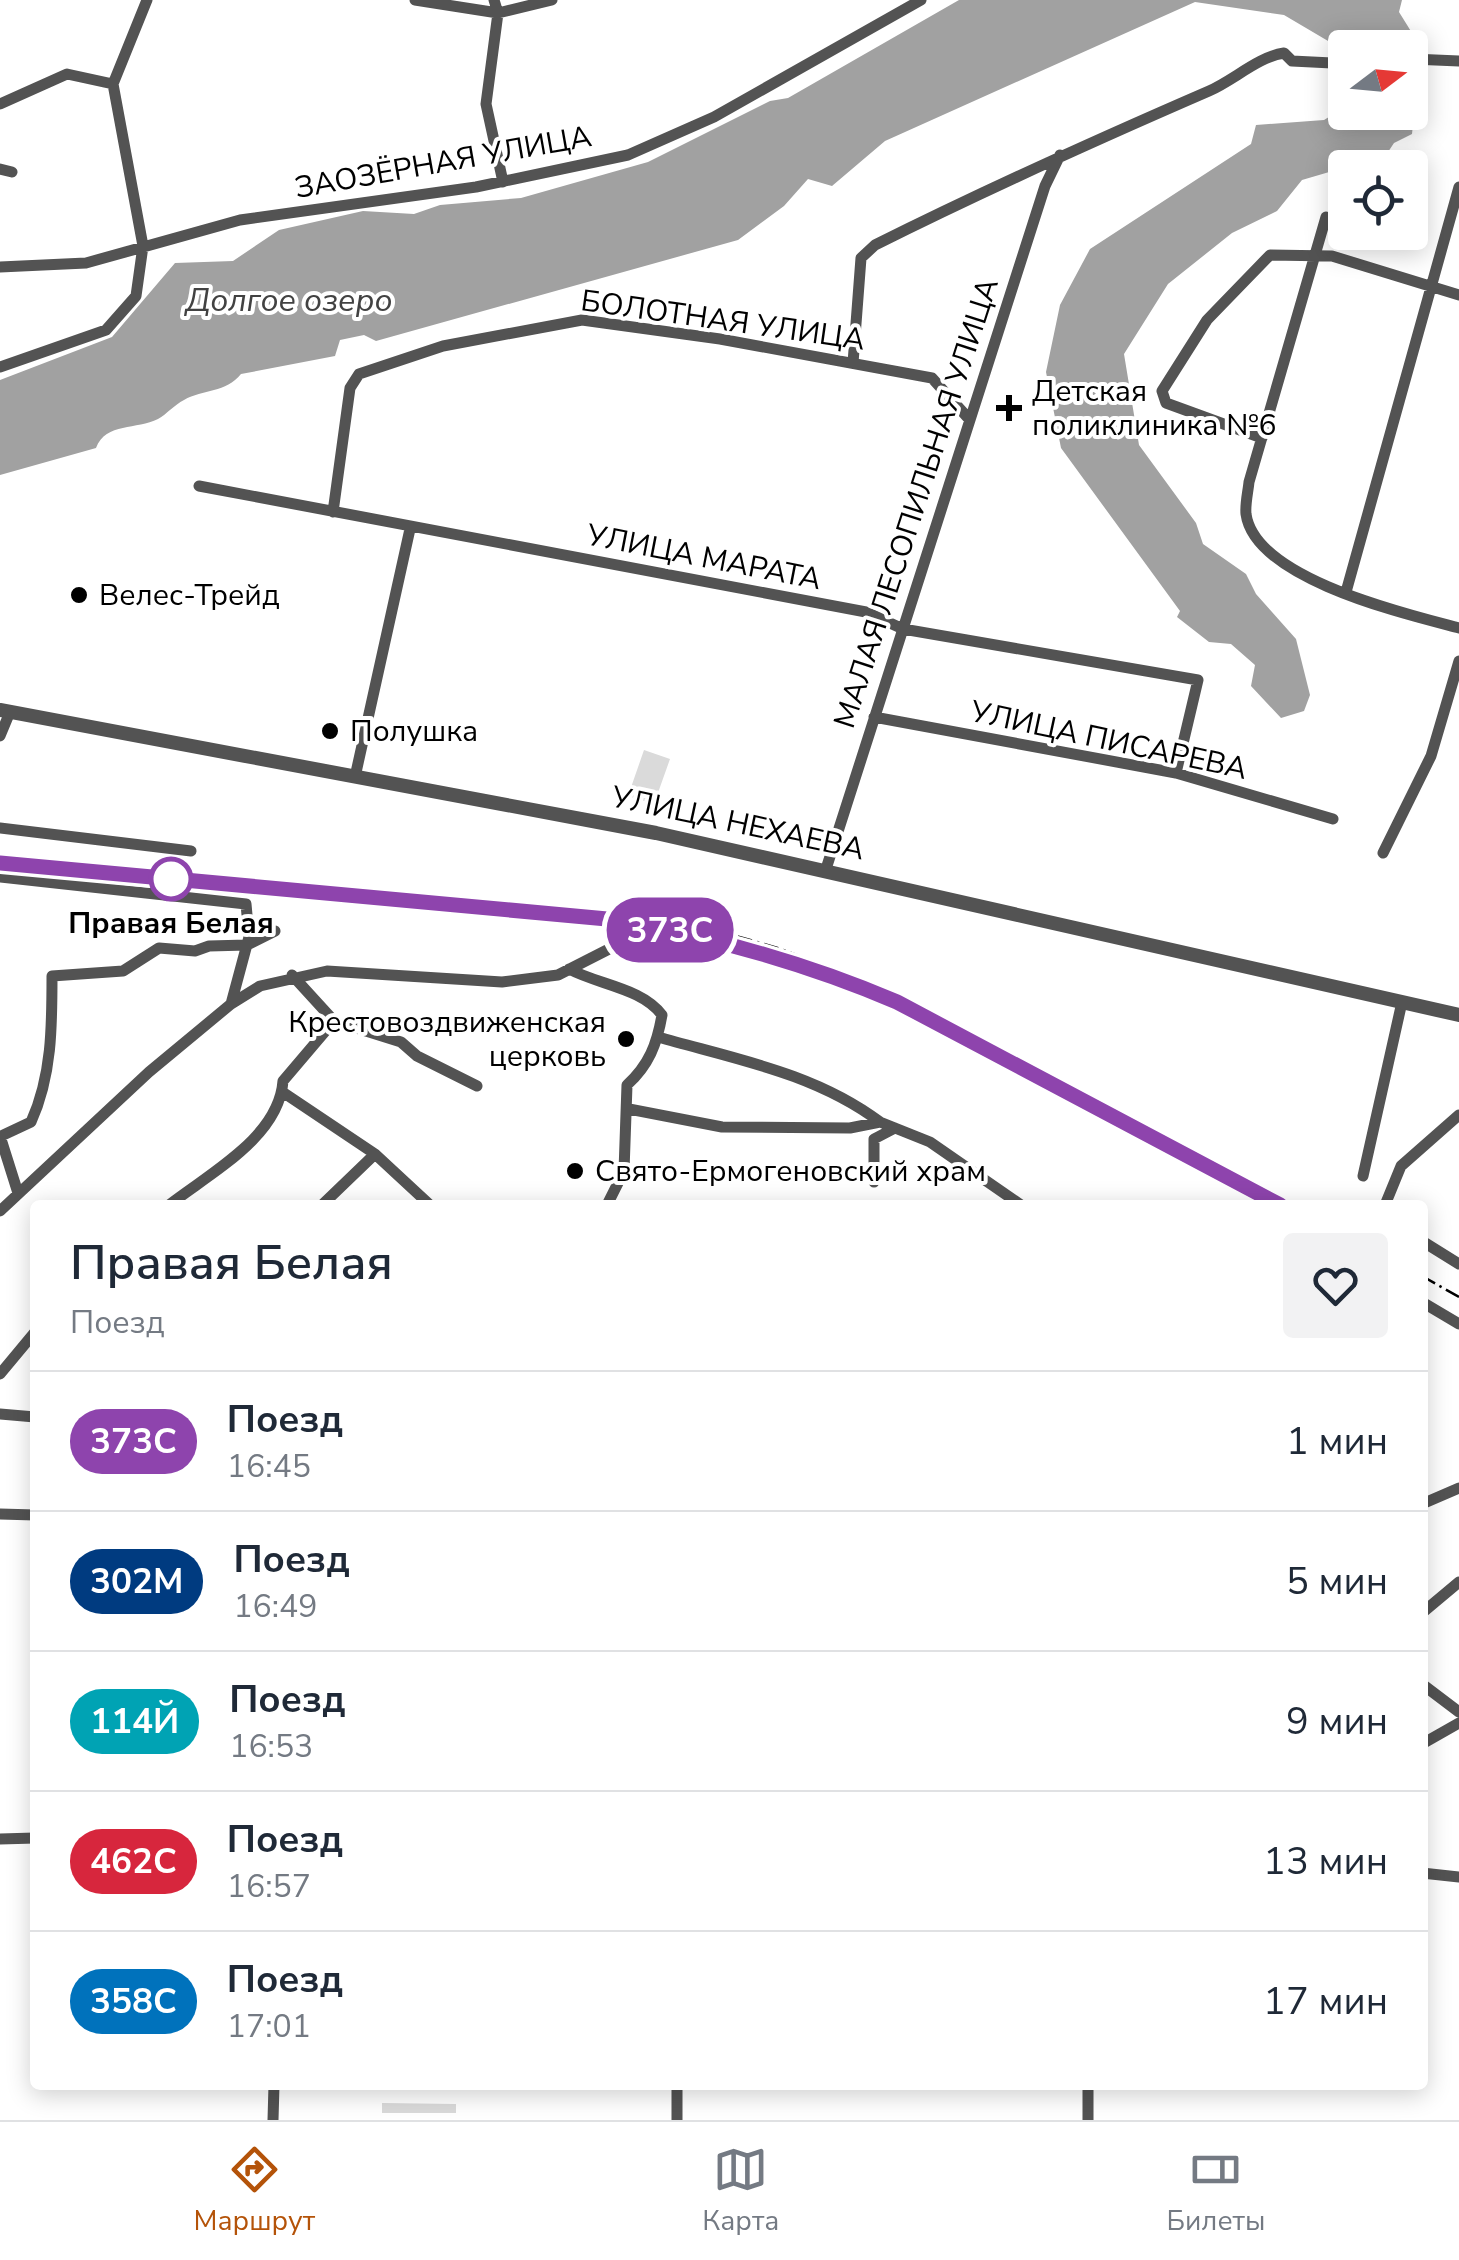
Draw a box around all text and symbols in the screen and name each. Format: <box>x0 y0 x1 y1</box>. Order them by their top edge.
north arrow <box>1328 30 1428 130</box>
map controls <box>1328 30 1428 250</box>
street label: ЗАОЗЁРНАЯ УЛИЦА <box>292 116 595 209</box>
button: locate <box>1328 150 1428 250</box>
street label: МАЛАЯ ЛЕСОПИЛЬНАЯ УЛИЦА <box>824 273 1009 733</box>
water label: Долгое озеро <box>183 279 393 322</box>
street label: БОЛОТНАЯ УЛИЦА <box>578 280 868 361</box>
place label: Детская поликлиника №6 <box>1032 371 1277 446</box>
marker: Детская поликлиника №6 <box>996 395 1022 421</box>
street label: УЛИЦА МАРАТА <box>582 514 825 600</box>
place label: Велес-Трейд <box>99 575 280 616</box>
marker: Велес-Трейд <box>68 584 90 606</box>
street label: УЛИЦА ПИСАРЕВА <box>966 691 1251 790</box>
place label: Полушка <box>350 711 478 752</box>
marker: Полушка <box>319 720 341 742</box>
street label: УЛИЦА НЕХАЕВА <box>607 776 868 870</box>
marker: Правая Белая <box>150 858 192 900</box>
line badge: 373C <box>600 898 740 962</box>
place label: Правая Белая <box>68 903 274 944</box>
text: 373C <box>627 907 713 954</box>
place label: Крестовоздвиженская церковь <box>288 1002 606 1077</box>
marker: Крестовоздвиженская церковь <box>615 1028 637 1050</box>
place label: Свято-Ермогеновский храм <box>595 1151 986 1192</box>
marker: Свято-Ермогеновский храм <box>564 1160 586 1182</box>
text: Правая Белая <box>70 1230 393 1296</box>
button: heart <box>1283 1233 1388 1338</box>
text: Поезд <box>70 1301 165 1344</box>
text: Поезд <box>227 1394 343 1445</box>
text: 1 мин <box>1286 1416 1388 1467</box>
text: 373C <box>90 1418 177 1465</box>
text: 16:45 <box>227 1445 311 1488</box>
text: Поезд <box>233 1534 350 1585</box>
text: 5 мин <box>1286 1556 1388 1607</box>
text: 302М <box>90 1558 183 1605</box>
text: 16:49 <box>233 1585 318 1628</box>
text: Поезд <box>229 1674 345 1725</box>
text: 9 мин <box>1286 1696 1388 1747</box>
text: 114Й <box>90 1698 179 1745</box>
text: 16:53 <box>229 1725 313 1768</box>
text: Поезд <box>227 1814 343 1865</box>
text: 13 мин <box>1263 1836 1388 1887</box>
text: 462С <box>90 1838 177 1885</box>
text: 16:57 <box>227 1865 311 1908</box>
text: Поезд <box>227 1954 343 2005</box>
text: 17 мин <box>1263 1976 1388 2027</box>
text: 358С <box>90 1978 177 2025</box>
text: 17:01 <box>227 2005 311 2048</box>
tab: Маршрут <box>194 2142 315 2240</box>
tab: Карта <box>702 2142 779 2240</box>
tab: Билеты <box>1167 2142 1265 2240</box>

